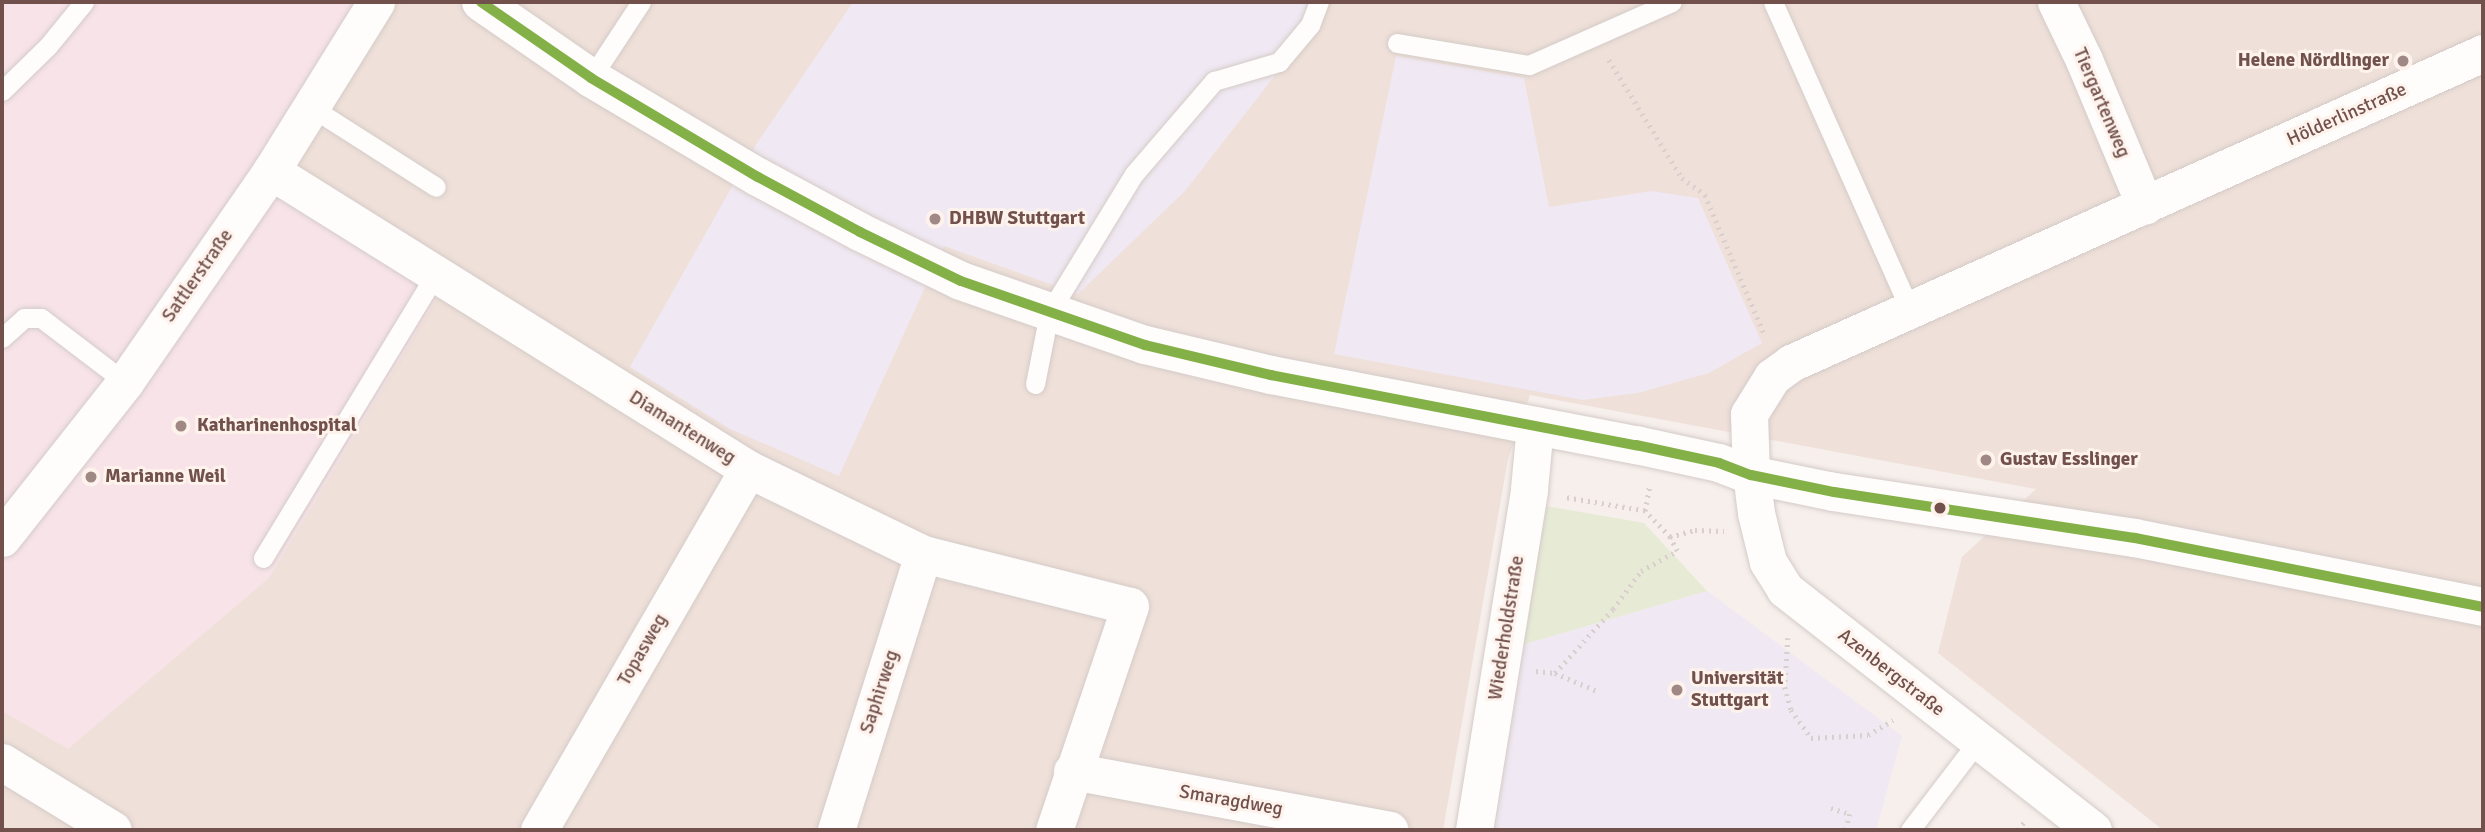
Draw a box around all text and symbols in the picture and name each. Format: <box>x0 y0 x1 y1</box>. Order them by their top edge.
street label: Tiergartenweg <box>2068 45 2134 161</box>
place label: Helene Nördlinger <box>2238 50 2389 72</box>
marker: Helene Nördlinger <box>2395 53 2411 69</box>
street label: Hölderlinstraße <box>2284 78 2410 152</box>
place label: DHBW Stuttgart <box>949 208 1085 230</box>
marker: DHBW Stuttgart <box>927 211 943 227</box>
street label: Sattlerstraße <box>158 225 238 327</box>
street label: Diamantenweg <box>625 386 739 470</box>
place label: Katharinenhospital <box>197 415 357 437</box>
marker: Katharinenhospital <box>171 416 191 436</box>
place label: Gustav Esslinger <box>2000 449 2138 471</box>
marker: Gustav Esslinger <box>1978 452 1994 468</box>
place label: Marianne Weil <box>105 466 226 488</box>
marker: Marianne Weil <box>83 469 99 485</box>
unlabelled marker <box>1933 501 1947 515</box>
street label: Wiederholdstraße <box>1484 554 1530 702</box>
street label: Topasweg <box>613 610 673 690</box>
street label: Azenbergstraße <box>1833 624 1949 722</box>
street label: Saphirweg <box>856 648 904 736</box>
place label: Universität Stuttgart <box>1691 668 1784 712</box>
marker: Universität Stuttgart <box>1669 682 1685 698</box>
street label: Smaragdweg <box>1177 781 1285 821</box>

